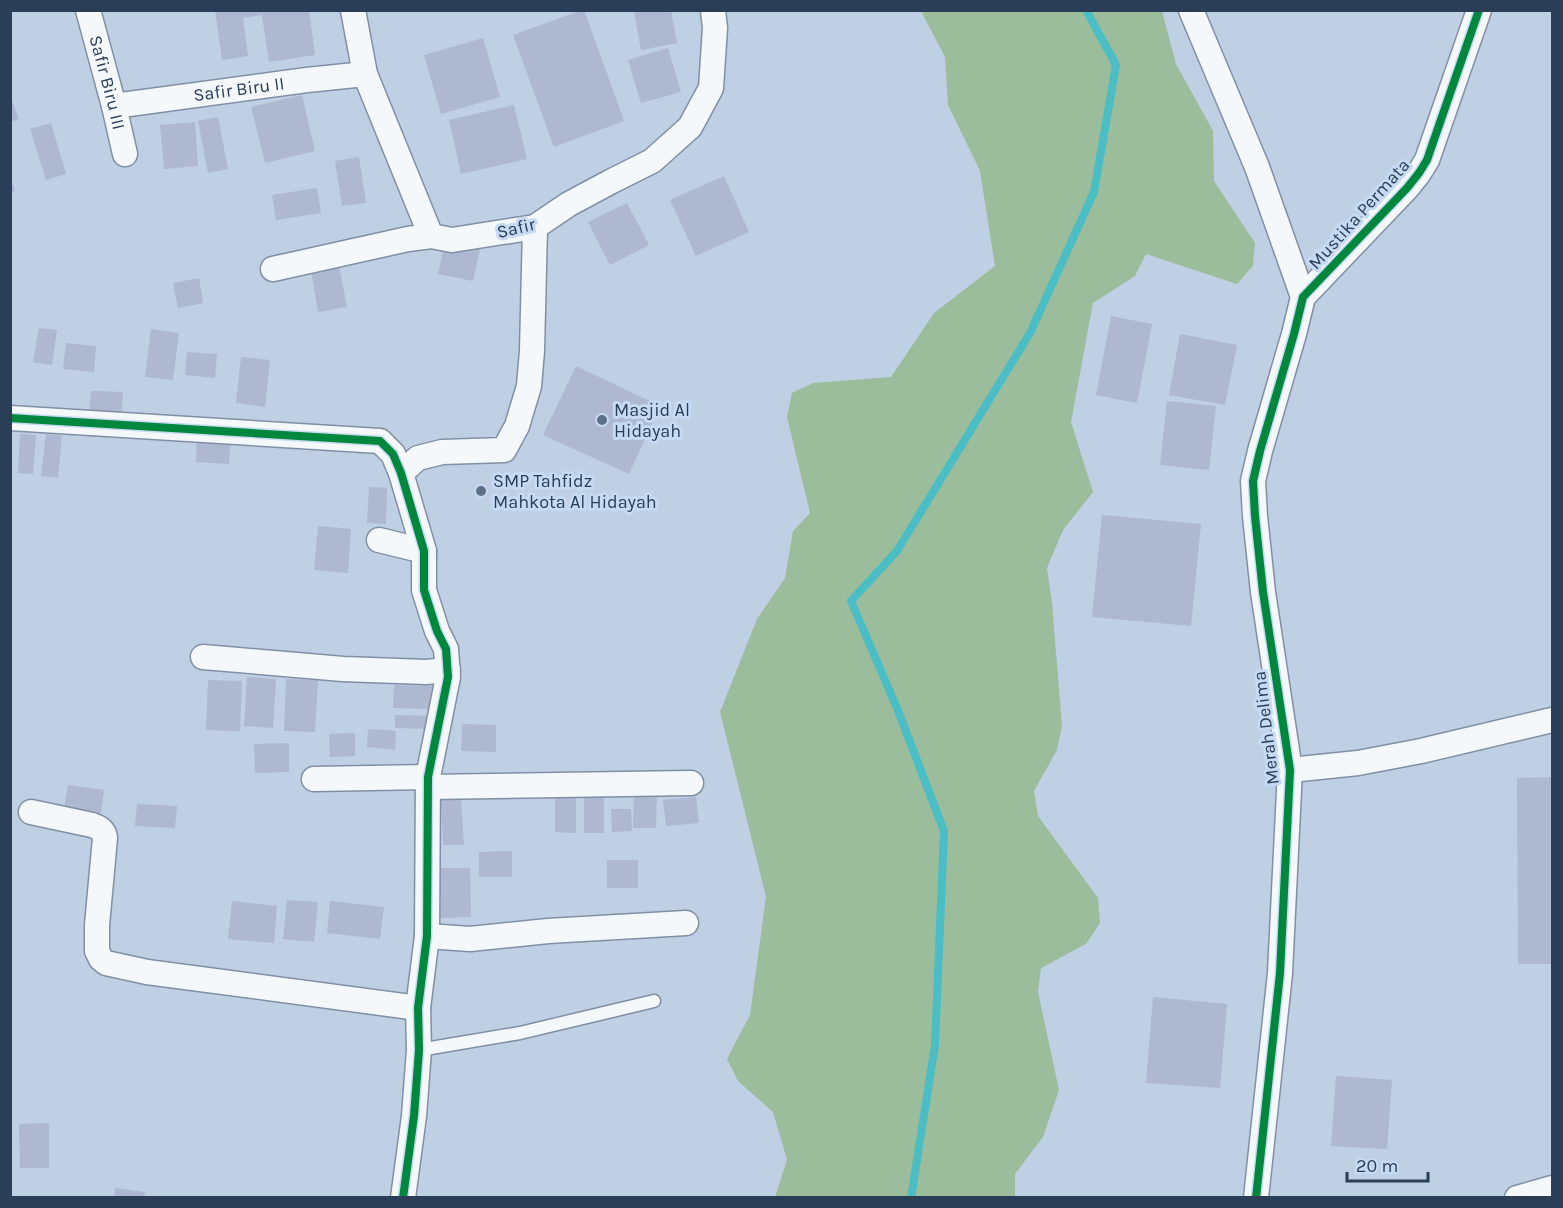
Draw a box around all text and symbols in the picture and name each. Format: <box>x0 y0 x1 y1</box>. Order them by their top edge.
street label: Safir Biru III <box>84 33 130 132</box>
street label: Safir Biru II <box>192 72 286 106</box>
street label: Mustika Permata <box>1304 154 1414 274</box>
street label: Safir <box>495 213 538 243</box>
place label: Masjid Al Hidayah <box>614 399 690 442</box>
marker: Masjid Al Hidayah <box>595 413 609 427</box>
place label: SMP Tahfidz Mahkota Al Hidayah <box>493 470 657 513</box>
marker: SMP Tahfidz Mahkota Al Hidayah <box>474 484 488 498</box>
street label: Merah Delima <box>1248 670 1284 786</box>
scale bar <box>1347 1145 1428 1183</box>
text: 20 m <box>1356 1155 1398 1177</box>

